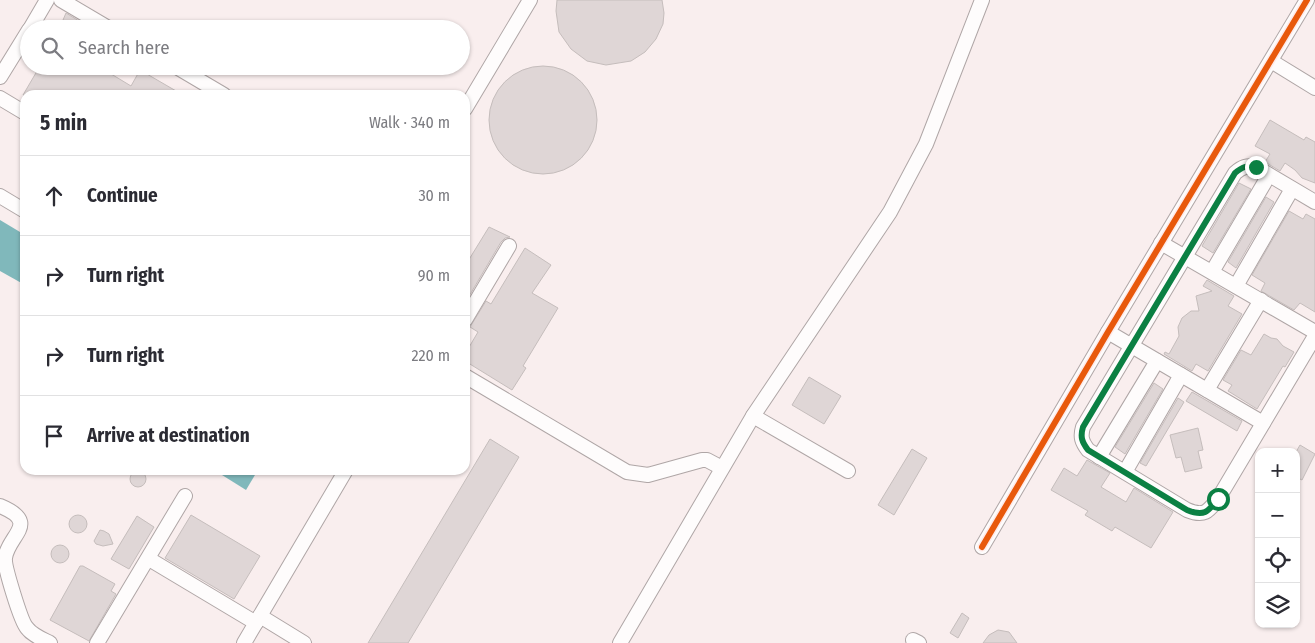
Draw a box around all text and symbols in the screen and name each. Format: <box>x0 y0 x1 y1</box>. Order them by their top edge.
search box <box>20 20 470 75</box>
icon: search <box>38 34 66 62</box>
text: Search here <box>78 36 170 59</box>
text: 5 min <box>40 110 87 136</box>
text: Walk · 340 m <box>369 113 450 132</box>
route end <box>1245 156 1268 179</box>
icon: ahead <box>40 182 68 210</box>
text: Continue <box>87 184 158 207</box>
text: 30 m <box>418 186 450 205</box>
icon: right <box>40 262 68 290</box>
text: Turn right <box>87 264 164 287</box>
text: 90 m <box>418 266 450 285</box>
icon: right <box>40 342 68 370</box>
text: Turn right <box>87 344 164 367</box>
text: 220 m <box>411 346 450 365</box>
icon: arrive <box>40 422 68 450</box>
text: Arrive at destination <box>87 424 250 447</box>
map controls <box>1255 448 1300 628</box>
button: + <box>1255 448 1300 493</box>
route start <box>1207 488 1230 511</box>
button: − <box>1255 493 1300 538</box>
button: locate <box>1255 538 1300 583</box>
button: layers <box>1255 583 1300 628</box>

